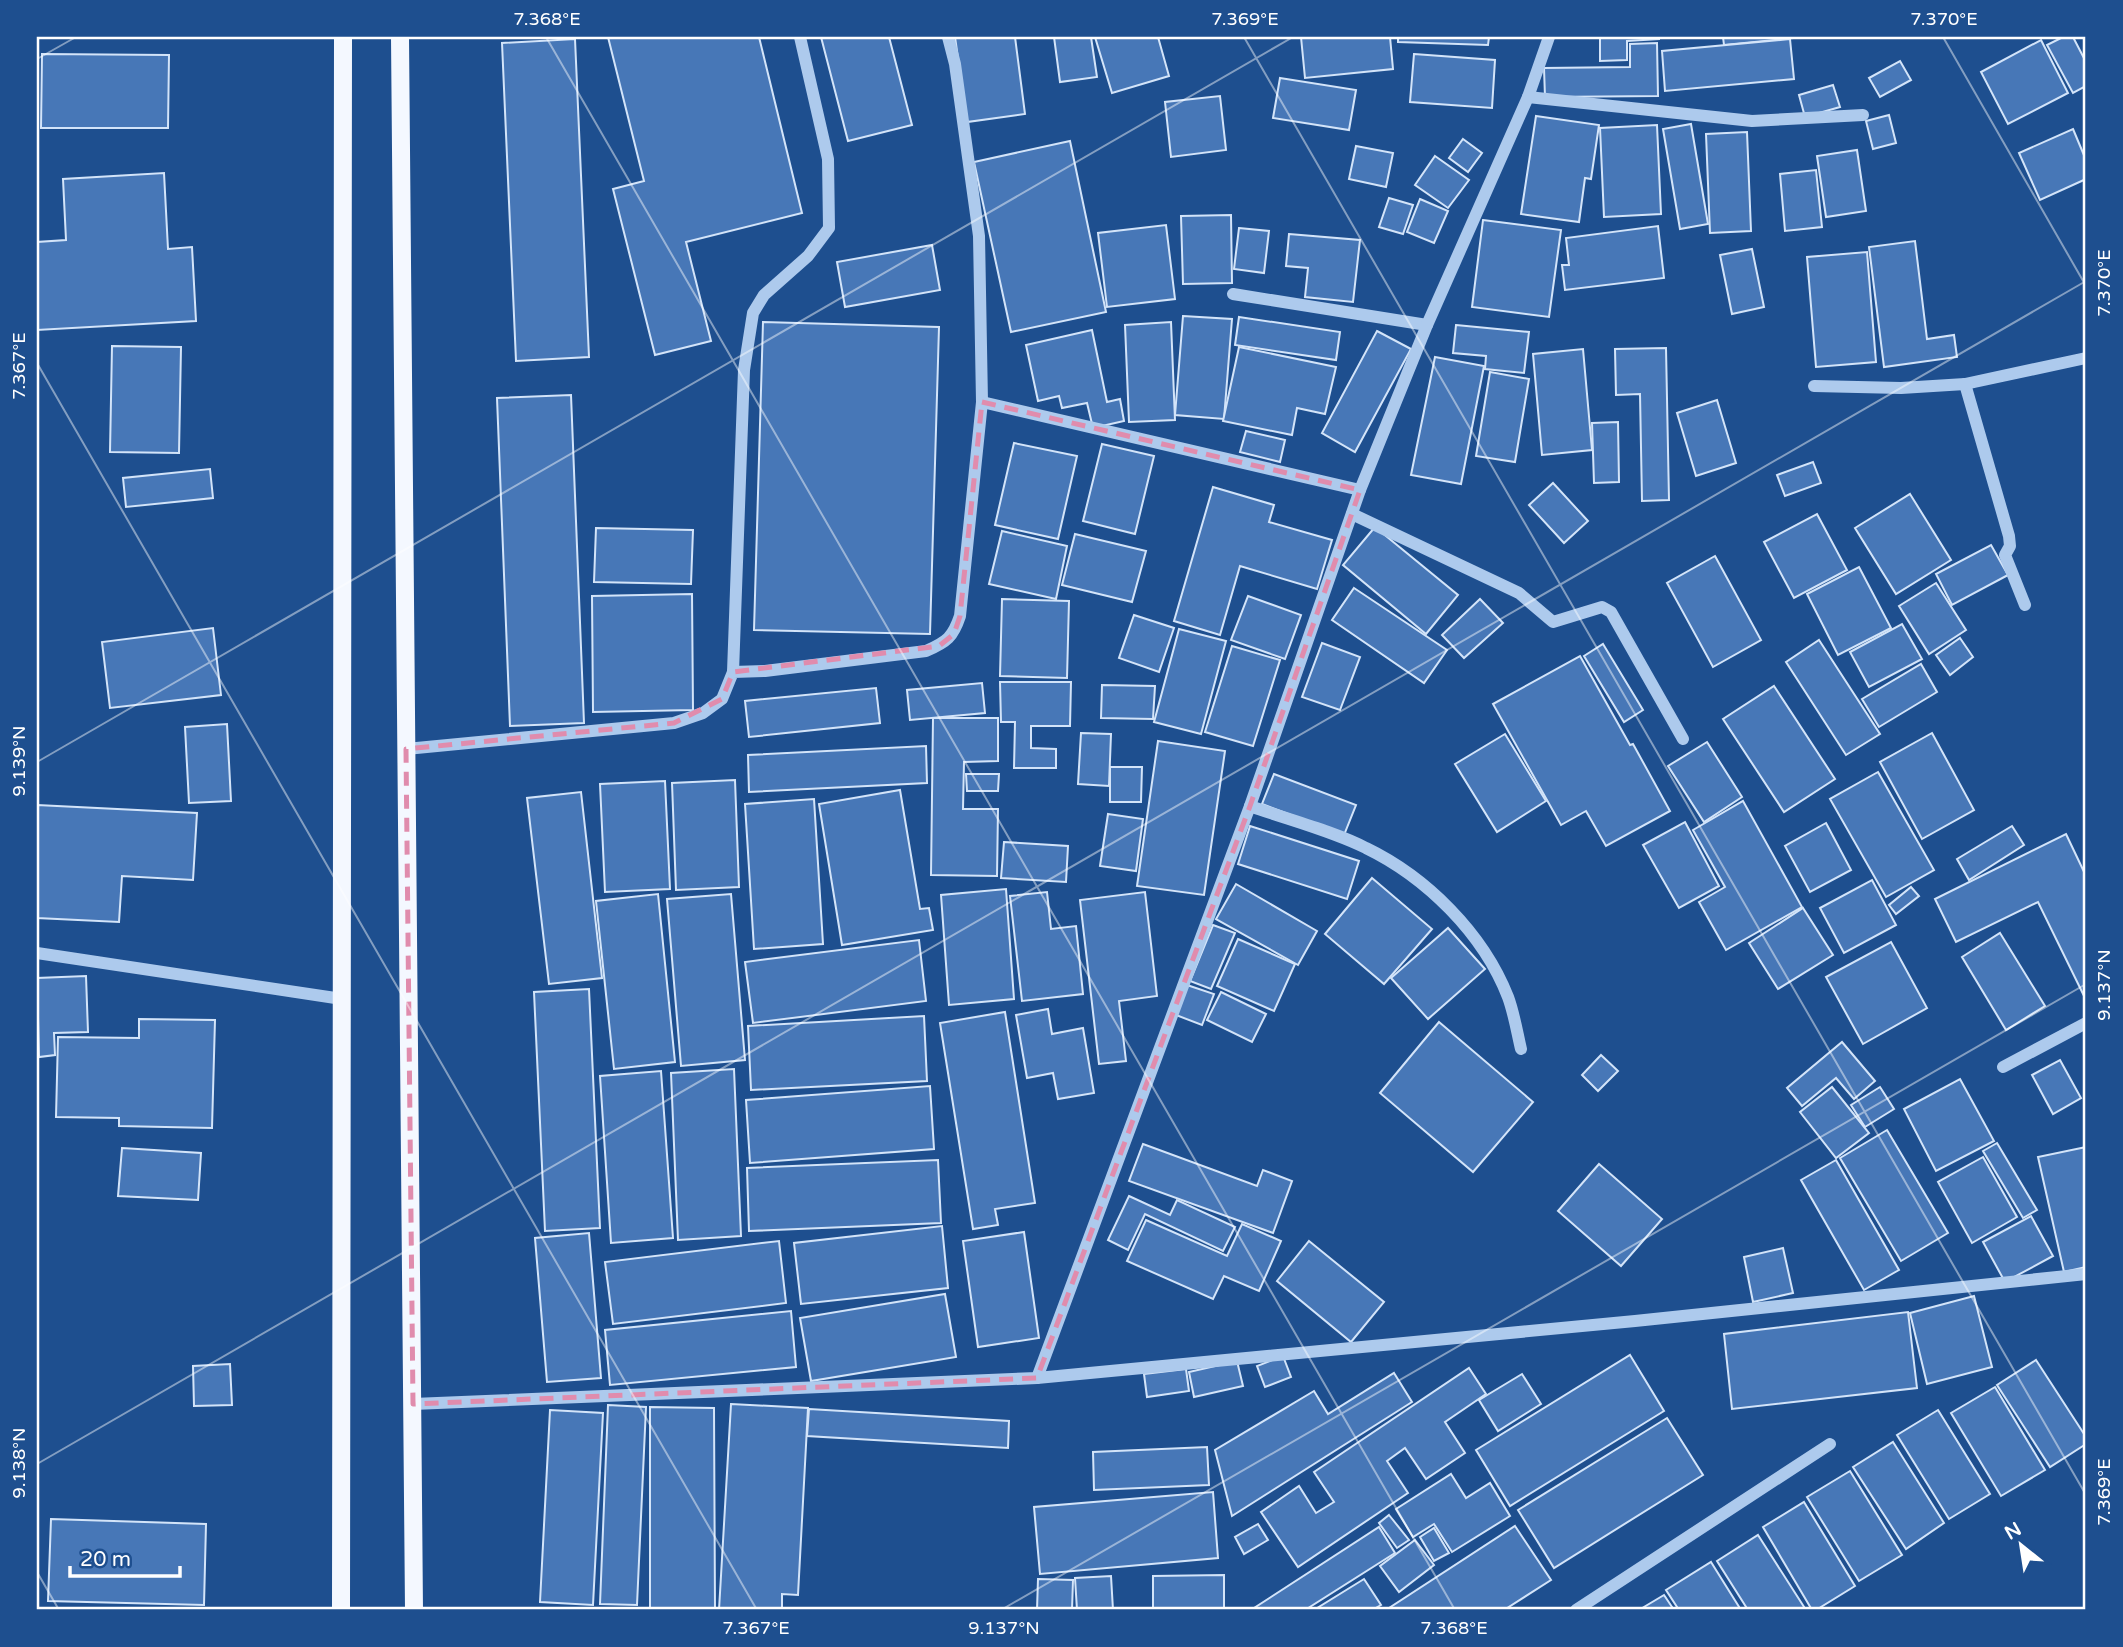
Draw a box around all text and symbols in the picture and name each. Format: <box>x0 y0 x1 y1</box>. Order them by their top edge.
text: 7.368°E <box>513 8 581 30</box>
text: 7.369°E <box>1211 8 1279 30</box>
text: 7.370°E <box>1910 8 1978 30</box>
text: 7.370°E <box>2093 249 2115 317</box>
text: 7.367°E <box>8 332 30 400</box>
text: 9.139°N <box>8 725 30 797</box>
text: 9.137°N <box>2093 949 2115 1021</box>
text: 9.138°N <box>8 1427 30 1499</box>
text: 7.369°E <box>2093 1458 2115 1526</box>
north arrow <box>1986 1510 2056 1580</box>
text: N <box>2001 1518 2025 1544</box>
scale bar <box>70 1535 180 1579</box>
text: 20 m <box>80 1547 131 1572</box>
text: 7.367°E <box>722 1617 790 1639</box>
text: 9.137°N <box>968 1617 1040 1639</box>
text: 7.368°E <box>1420 1617 1488 1639</box>

